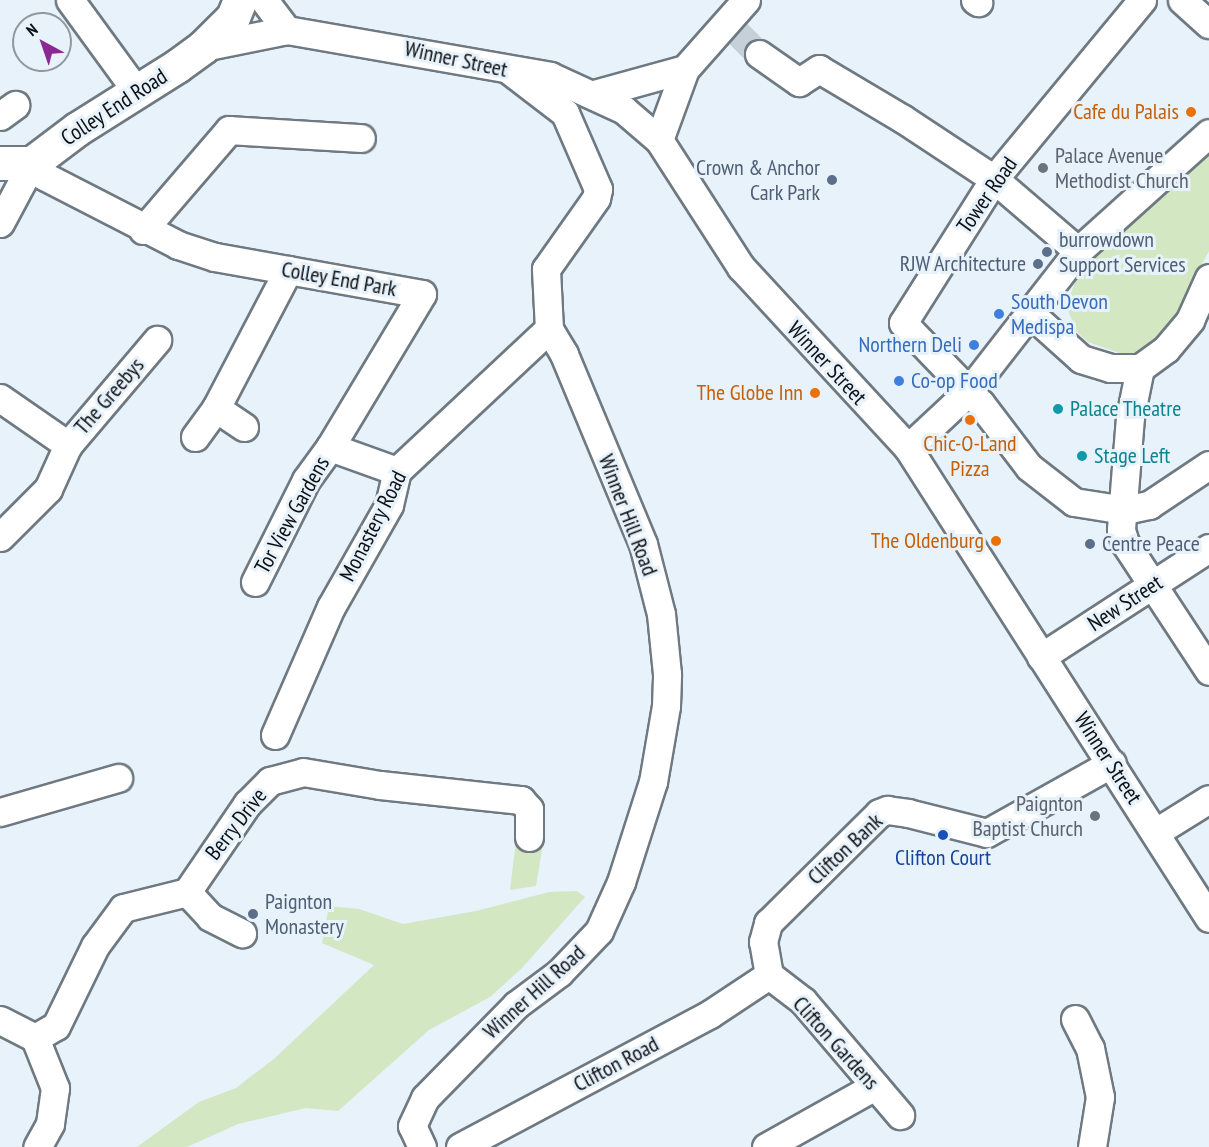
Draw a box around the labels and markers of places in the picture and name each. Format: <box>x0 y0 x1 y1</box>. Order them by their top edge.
place label: Cafe du Palais <box>1073 99 1179 125</box>
marker: Cafe du Palais <box>1184 105 1198 119</box>
place label: Palace Avenue Methodist Church <box>1055 142 1189 194</box>
place label: Crown & Anchor Cark Park <box>695 154 820 206</box>
marker: Palace Avenue Methodist Church <box>1036 161 1050 175</box>
marker: Crown & Anchor Cark Park <box>825 173 839 187</box>
place label: burrowdown Support Services <box>1059 226 1186 278</box>
marker: burrowdown Support Services <box>1040 245 1054 259</box>
place label: RJW Architecture <box>899 251 1026 277</box>
marker: RJW Architecture <box>1031 257 1045 271</box>
place label: South Devon Medispa <box>1011 288 1108 340</box>
marker: South Devon Medispa <box>992 307 1006 321</box>
place label: Northern Deli <box>858 332 962 358</box>
marker: Northern Deli <box>967 338 981 352</box>
place label: Co-op Food <box>911 368 998 394</box>
marker: Co-op Food <box>892 374 906 388</box>
place label: The Globe Inn <box>697 380 803 406</box>
marker: The Globe Inn <box>808 386 822 400</box>
place label: Palace Theatre <box>1070 396 1182 422</box>
marker: Palace Theatre <box>1051 402 1065 416</box>
marker: Chic-O-Land Pizza <box>963 413 977 427</box>
place label: Chic-O-Land Pizza <box>923 430 1017 482</box>
place label: Stage Left <box>1094 443 1170 469</box>
marker: Stage Left <box>1075 449 1089 463</box>
place label: The Oldenburg <box>871 528 984 554</box>
place label: Centre Peace <box>1102 531 1200 557</box>
marker: The Oldenburg <box>989 534 1003 548</box>
marker: Centre Peace <box>1083 537 1097 551</box>
place label: Paignton Baptist Church <box>972 790 1083 842</box>
marker: Paignton Baptist Church <box>1088 809 1102 823</box>
marker: Clifton Court <box>936 828 950 842</box>
place label: Clifton Court <box>895 845 991 871</box>
place label: Paignton Monastery <box>265 888 344 939</box>
marker: Paignton Monastery <box>246 907 260 921</box>

